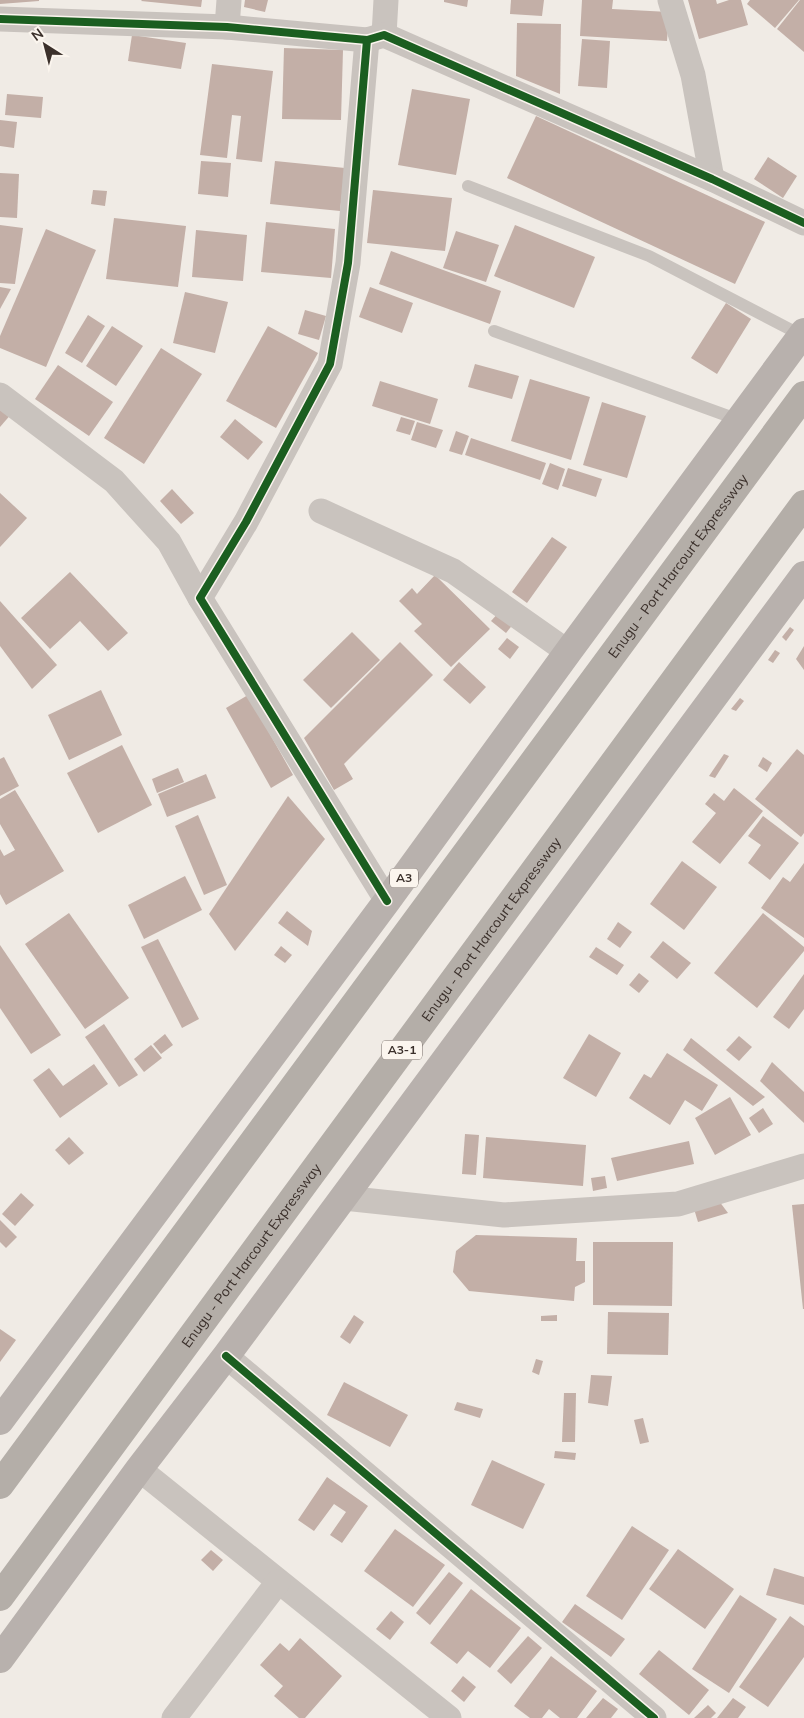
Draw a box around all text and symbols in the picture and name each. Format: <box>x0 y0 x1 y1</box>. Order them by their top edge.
north arrow <box>20 20 70 70</box>
text: N <box>28 24 47 45</box>
street label: Enugu - Port Harcourt Expressway <box>604 470 752 662</box>
street label: Enugu - Port Harcourt Expressway <box>417 833 565 1025</box>
road number: A3 <box>390 868 418 888</box>
road number: A3-1 <box>382 1040 422 1060</box>
street label: Enugu - Port Harcourt Expressway <box>177 1159 325 1351</box>

